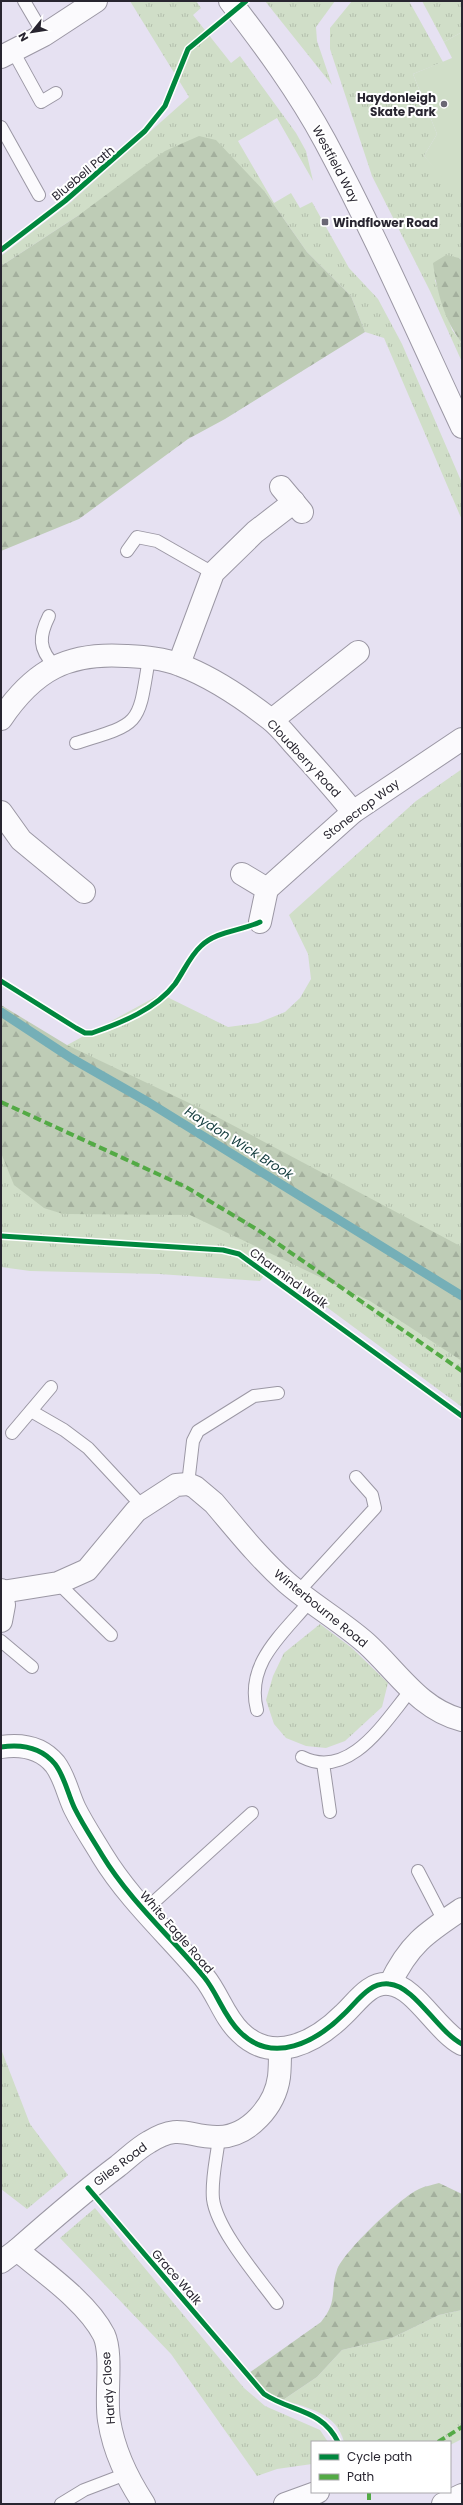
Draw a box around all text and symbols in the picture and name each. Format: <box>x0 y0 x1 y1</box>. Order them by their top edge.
north arrow <box>12 12 52 52</box>
text: N <box>14 29 32 45</box>
place label: Haydonleigh Skate Park <box>357 89 437 120</box>
marker: Haydonleigh Skate Park <box>439 99 449 109</box>
street label: Westfield Way <box>309 122 364 206</box>
street label: Bluebell Path <box>48 142 118 204</box>
place label: Windflower Road <box>333 214 438 231</box>
marker: Windflower Road <box>320 217 330 227</box>
street label: Cloudberry Road <box>263 715 345 801</box>
street label: Stonecrop Way <box>319 775 403 843</box>
water label: Haydon Wick Brook <box>181 1102 298 1185</box>
street label: Charmind Walk <box>246 1244 332 1313</box>
street label: Winterbourne Road <box>271 1565 371 1651</box>
street label: White Eagle Road <box>136 1887 218 1977</box>
street label: Giles Road <box>90 2138 150 2190</box>
street label: Grace Walk <box>148 2245 207 2309</box>
street label: Hardy Close <box>97 2351 119 2425</box>
legend <box>311 2441 451 2493</box>
text: Cycle path <box>347 2448 412 2465</box>
text: Path <box>347 2468 374 2485</box>

